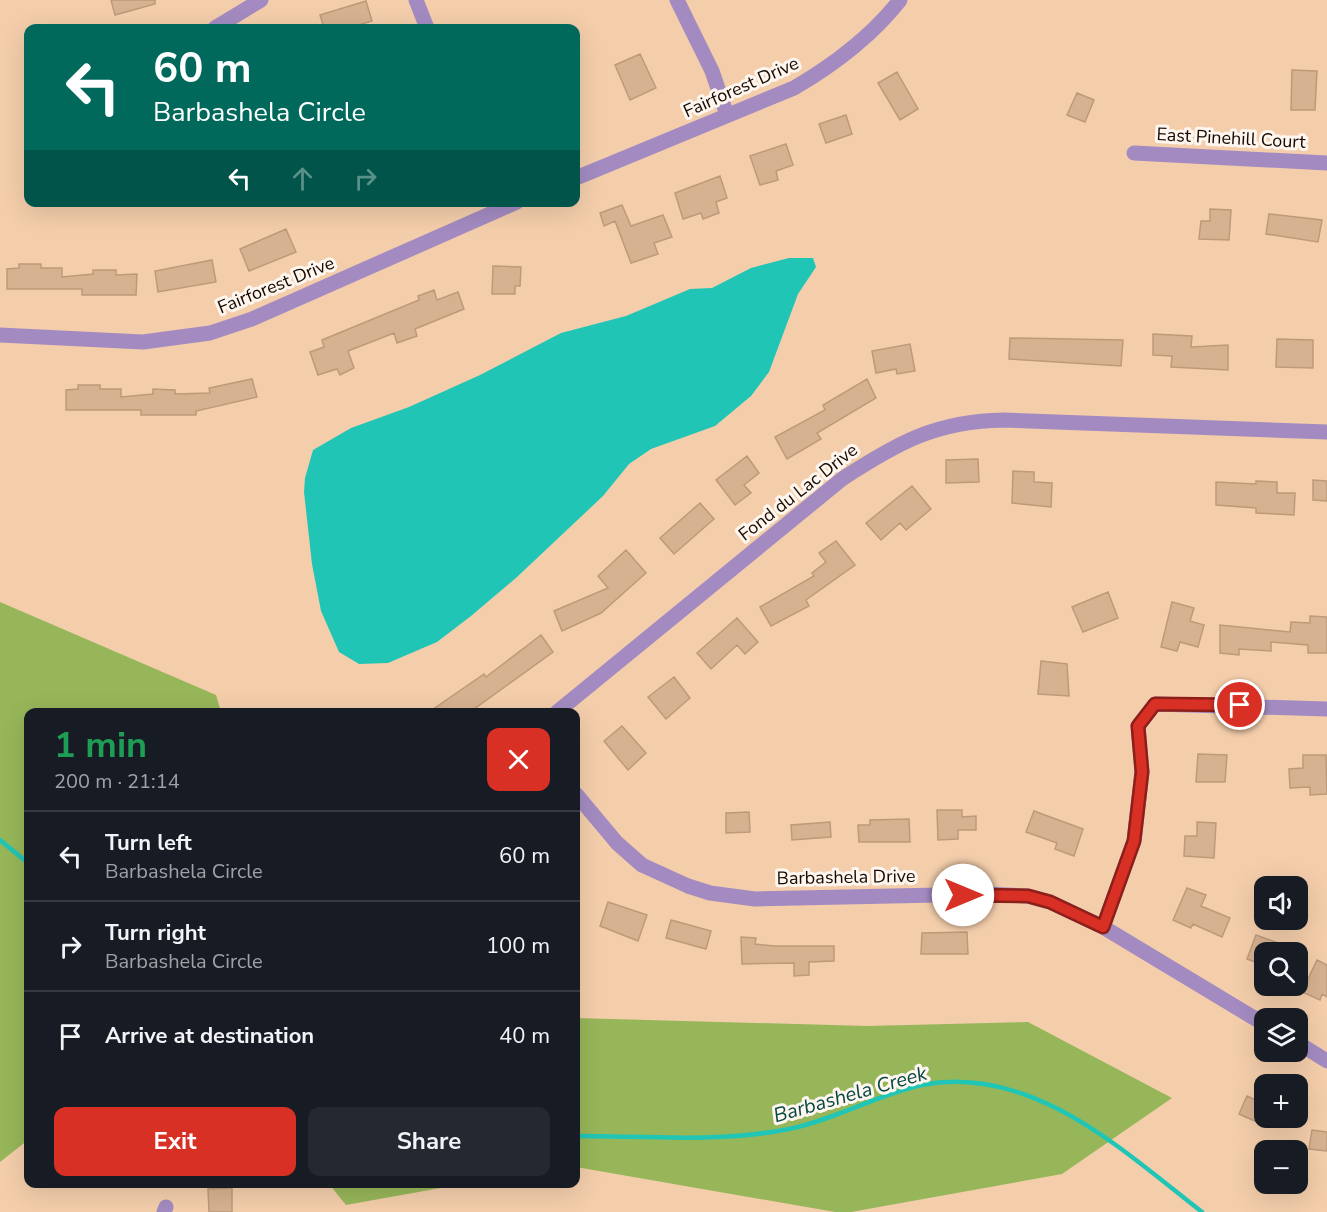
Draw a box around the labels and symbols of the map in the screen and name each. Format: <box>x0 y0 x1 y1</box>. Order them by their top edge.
street label: Fairforest Drive <box>679 51 803 123</box>
street label: East Pinehill Court <box>1156 122 1307 154</box>
street label: Fairforest Drive <box>214 251 338 319</box>
street label: Fond du Lac Drive <box>733 438 863 546</box>
pin <box>1214 679 1265 730</box>
position arrow <box>931 863 995 927</box>
street label: Barbashela Drive <box>776 864 916 890</box>
water label: Barbashela Creek <box>770 1059 931 1129</box>

